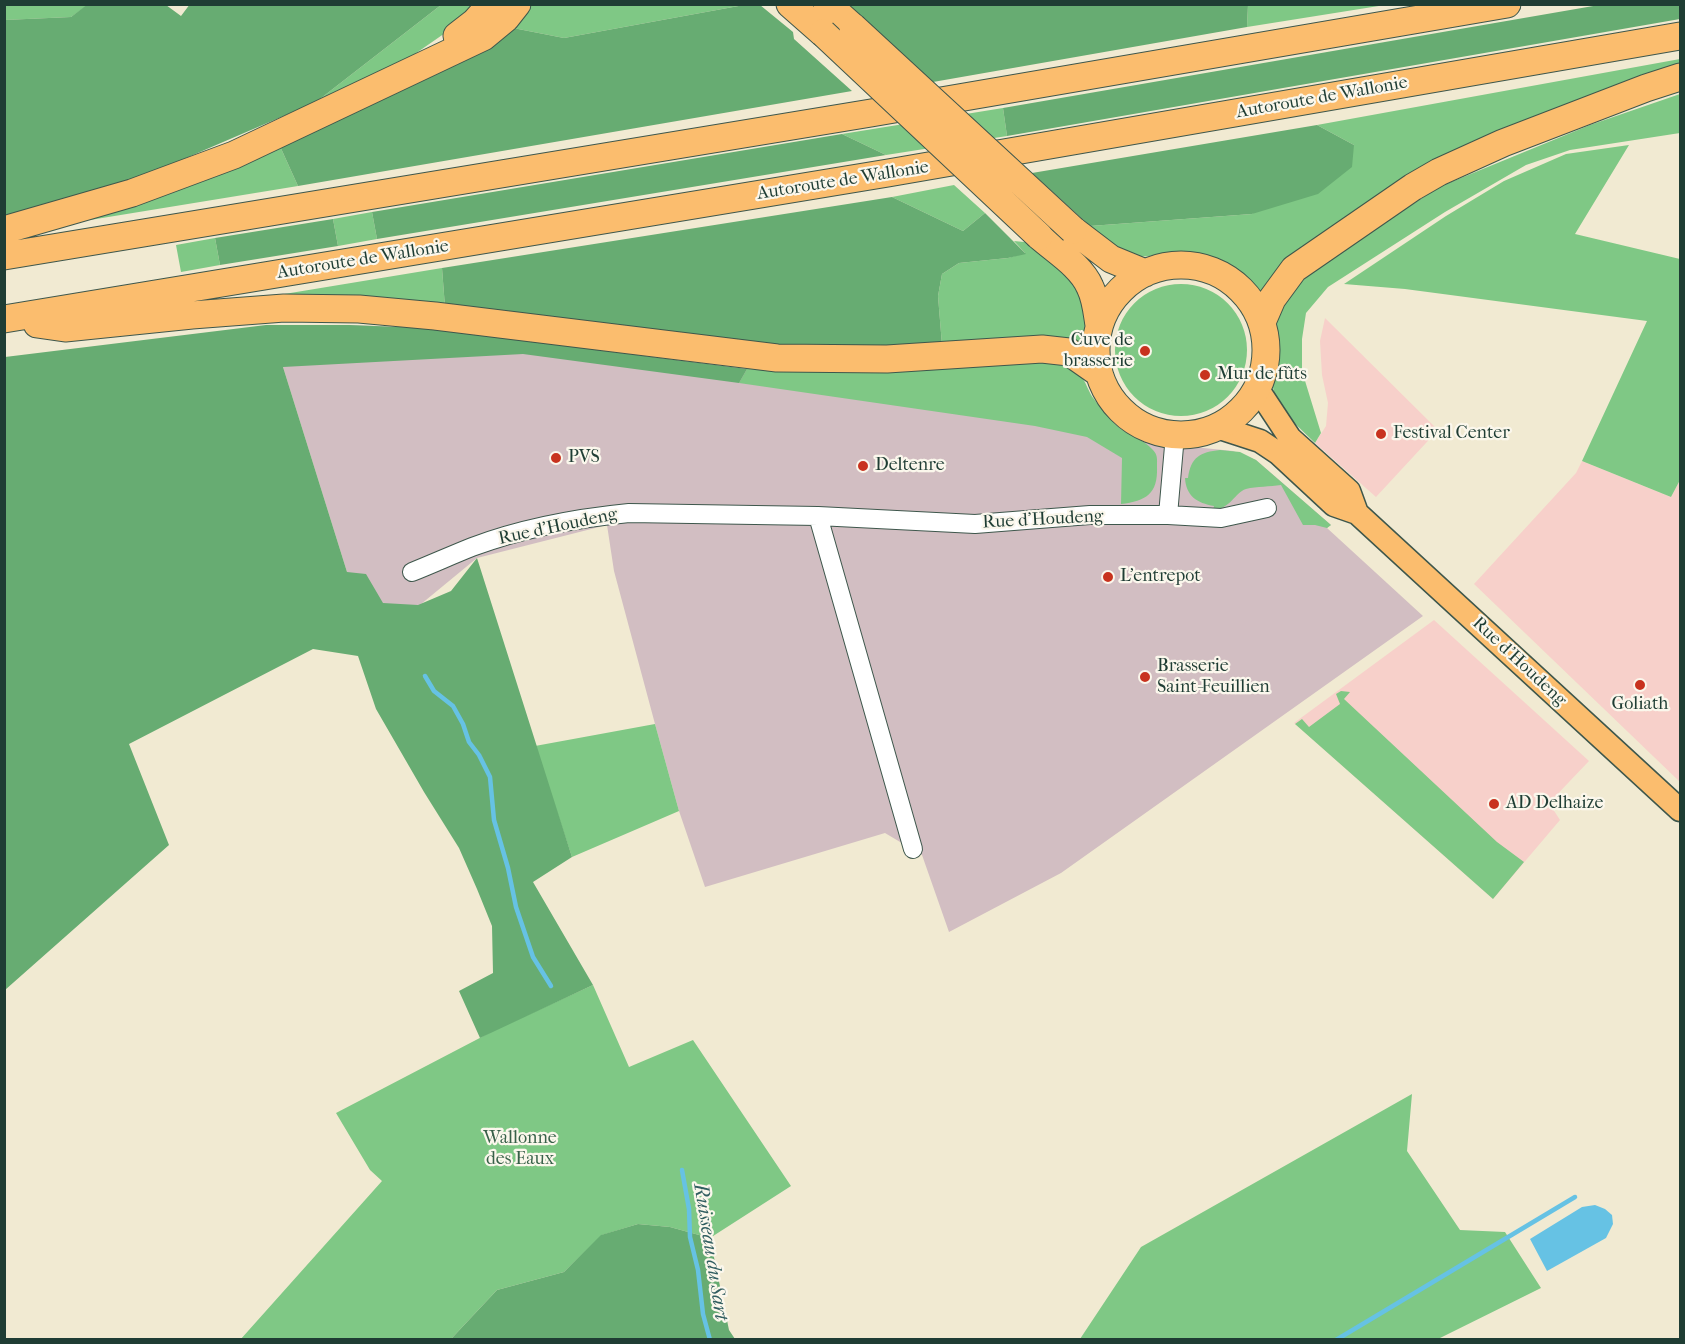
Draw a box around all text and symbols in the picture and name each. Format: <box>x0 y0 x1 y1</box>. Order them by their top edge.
street label: Autoroute de Wallonie <box>1235 72 1409 124</box>
street label: Autoroute de Wallonie <box>756 157 930 205</box>
street label: Autoroute de Wallonie <box>276 236 450 284</box>
place label: Cuve de brasserie <box>1064 330 1133 372</box>
marker: Cuve de brasserie <box>1138 344 1152 358</box>
place label: Mur de fûts <box>1217 364 1307 386</box>
marker: Mur de fûts <box>1198 368 1212 382</box>
place label: Festival Center <box>1393 423 1510 445</box>
marker: Festival Center <box>1374 427 1388 441</box>
place label: PVS <box>568 447 600 469</box>
marker: PVS <box>549 451 563 465</box>
place label: Deltenre <box>875 455 945 477</box>
marker: Deltenre <box>856 459 870 473</box>
street label: Rue d'Houdeng <box>497 504 619 550</box>
street label: Rue d'Houdeng <box>982 506 1104 534</box>
place label: L'entrepot <box>1120 566 1201 588</box>
marker: L'entrepot <box>1101 570 1115 584</box>
street label: Rue d'Houdeng <box>1467 613 1571 711</box>
place label: Brasserie Saint-Feuillien <box>1157 656 1270 698</box>
marker: Brasserie Saint-Feuillien <box>1138 670 1152 684</box>
marker: Goliath <box>1633 678 1647 692</box>
place label: Goliath <box>1612 694 1668 716</box>
place label: AD Delhaize <box>1506 793 1603 815</box>
marker: AD Delhaize <box>1487 797 1501 811</box>
park label: Wallonne des Eaux <box>483 1128 557 1170</box>
water label: Ruisseau du Sart <box>687 1182 733 1322</box>

